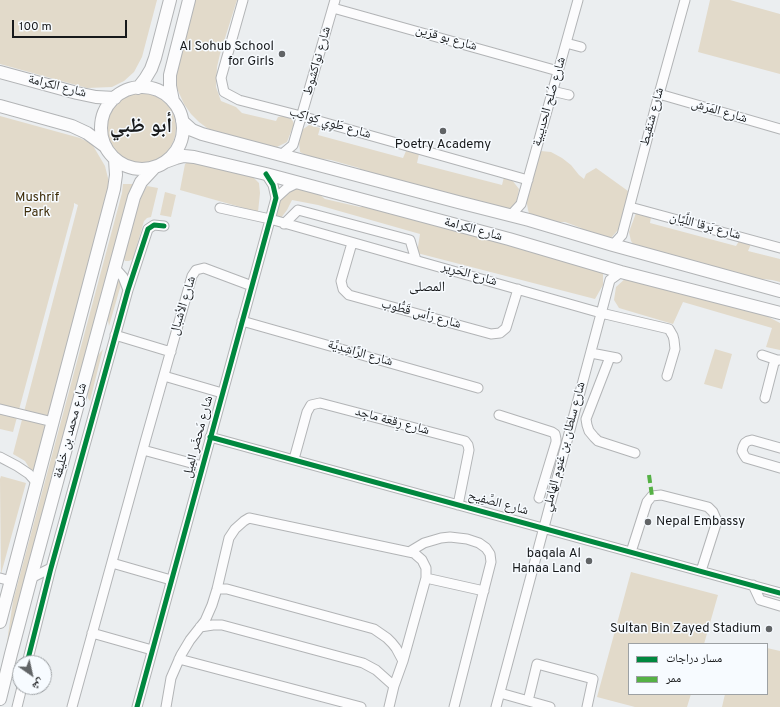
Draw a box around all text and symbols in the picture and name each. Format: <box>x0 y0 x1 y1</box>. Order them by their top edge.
scale bar <box>14 12 129 38</box>
text: 100 m <box>19 19 52 35</box>
street label: شارع بو قرَين <box>413 23 479 55</box>
street label: شارع نواكشوط <box>301 25 335 97</box>
place label: Al Sohub School for Girls <box>179 39 274 70</box>
marker: Al Sohub School for Girls <box>277 49 287 59</box>
street label: شارع صُلح الحديبية <box>530 55 570 149</box>
street label: شارع الكرامة <box>26 72 88 102</box>
street label: شارع شنقيط <box>638 86 668 148</box>
street label: شارع المَرَش <box>689 97 749 127</box>
street label: شارع طَوِي كِواكِب <box>287 105 373 143</box>
district label: أبو ظبي <box>110 115 172 141</box>
marker: Poetry Academy <box>438 126 448 136</box>
place label: Poetry Academy <box>395 137 491 153</box>
park label: Mushrif Park <box>15 190 59 221</box>
street label: شارع بَرقا اللَّيَّان <box>668 210 742 244</box>
street label: شارع الكرامة <box>442 215 504 245</box>
street label: شارع الحَرِير <box>439 260 499 290</box>
street label: شارع الأشبال <box>168 275 200 337</box>
district label: المصلى <box>409 280 445 296</box>
street label: شارع رَأس قَطُّوب <box>379 297 463 333</box>
street label: شارع الرَّاشِدِيَّة <box>326 337 394 371</box>
street label: شارع سلطان بن غنوم الهاملي <box>540 380 590 514</box>
street label: شارع محمد بن خليفة <box>51 382 91 480</box>
street label: شارع مَحضَر المِيل <box>181 394 217 480</box>
street label: شارع رِقعة ماجِد <box>353 405 431 439</box>
street label: شارع الصَّفِيح <box>466 488 530 520</box>
place label: Nepal Embassy <box>656 514 745 530</box>
marker: Nepal Embassy <box>643 517 653 527</box>
place label: baqala Al Hanaa Land <box>512 546 581 577</box>
marker: baqala Al Hanaa Land <box>584 556 594 566</box>
place label: Sultan Bin Zayed Stadium <box>610 621 761 637</box>
marker: Sultan Bin Zayed Stadium <box>764 624 774 634</box>
legend <box>628 643 768 695</box>
text: مسار دراجات <box>666 651 722 667</box>
north arrow <box>12 655 52 695</box>
text: ممر <box>666 671 681 687</box>
text: ش <box>29 675 47 693</box>

